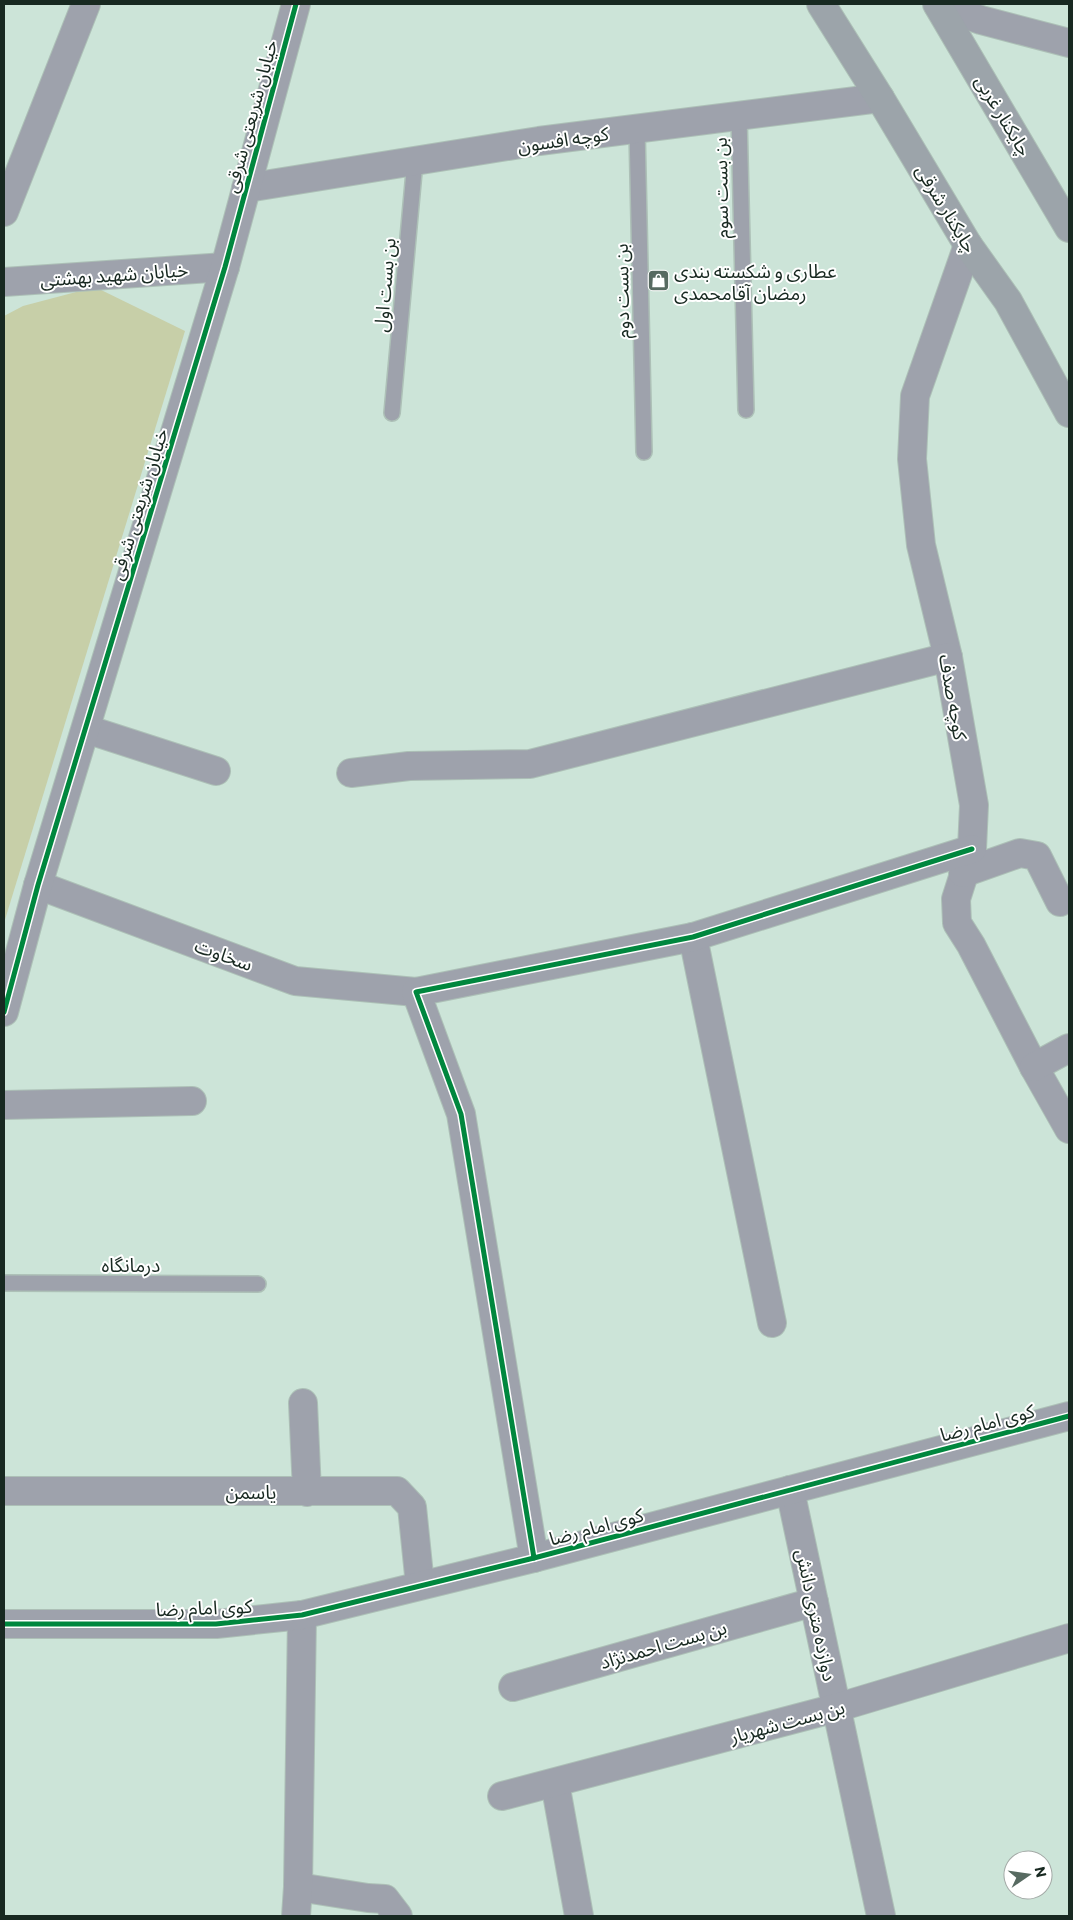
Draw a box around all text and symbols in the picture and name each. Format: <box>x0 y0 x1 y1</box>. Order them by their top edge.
street label: خیابان شریعتی شرقی <box>218 37 282 195</box>
street label: چایکنار غربی <box>969 70 1037 161</box>
street label: كوچه افسون <box>516 121 612 159</box>
street label: بن بست سوم <box>708 137 736 239</box>
street label: چایکنار شرقی <box>910 160 982 257</box>
street label: بن بست اول <box>368 237 401 333</box>
street label: بن بست دوم <box>609 243 637 339</box>
street label: خیابان شهید بهشتی <box>39 257 189 292</box>
place label: عطاری و شکسته بندی رمضان آقامحمدی <box>674 259 837 305</box>
shop icon: عطاری و شکسته بندی رمضان آقامحمدی <box>646 269 670 293</box>
street label: خیابان شریعتی شرقی <box>104 425 173 583</box>
street label: کوچه صدف <box>933 652 973 743</box>
street label: سخاوت <box>192 933 256 976</box>
street label: درمانگاه <box>102 1253 160 1277</box>
street label: کوی امام رضا <box>937 1398 1039 1450</box>
street label: یاسمن <box>226 1480 276 1504</box>
street label: کوی امام رضا <box>546 1502 648 1554</box>
street label: دوازده متری دانش <box>791 1547 842 1683</box>
street label: کوی امام رضا <box>155 1594 254 1624</box>
street label: بن بست احمدنژاد <box>597 1615 729 1674</box>
street label: بن بست شهریار <box>726 1695 847 1749</box>
north arrow <box>1003 1850 1053 1900</box>
text: N <box>1032 1865 1051 1879</box>

